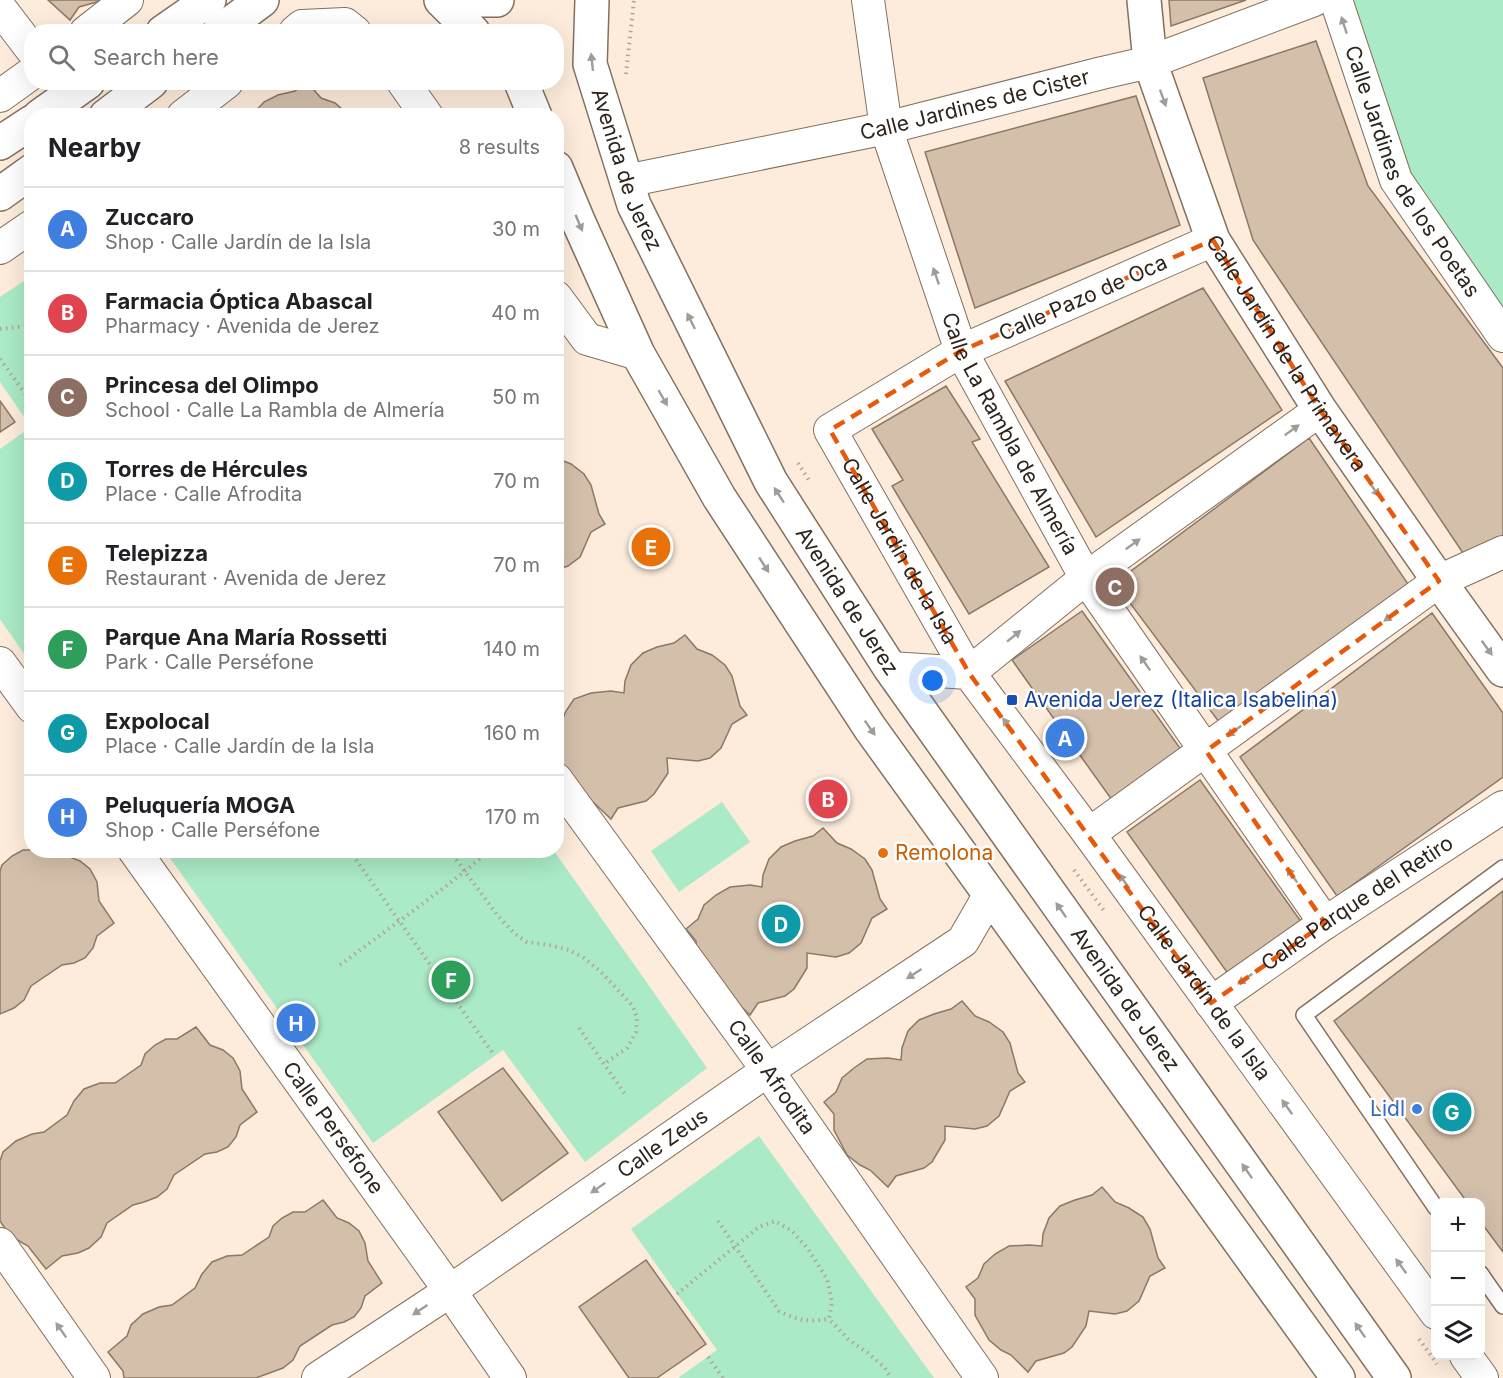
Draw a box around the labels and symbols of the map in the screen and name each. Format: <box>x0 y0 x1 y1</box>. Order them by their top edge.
one-way arrow <box>1339 16 1349 34</box>
street label: Calle Jardines de los Poetas <box>1340 42 1486 302</box>
one-way arrow <box>587 53 597 72</box>
street label: Calle Jardines de Cister <box>858 64 1092 145</box>
street label: Avenida de Jerez <box>586 85 668 255</box>
one-way arrow <box>1158 89 1168 107</box>
one-way arrow <box>574 214 584 232</box>
street label: Calle Jardín de la Primavera <box>1201 230 1372 476</box>
street label: Calle Pazo de Oca <box>995 249 1171 346</box>
one-way arrow <box>931 267 940 285</box>
street label: Calle La Rambla de Almería <box>937 309 1084 559</box>
one-way arrow <box>687 313 696 330</box>
one-way arrow <box>658 390 668 407</box>
one-way arrow <box>1283 424 1299 436</box>
street label: Calle Jardín de la Isla <box>837 453 963 649</box>
one-way arrow <box>1368 480 1380 496</box>
one-way arrow <box>774 487 785 503</box>
street label: Avenida de Jerez <box>791 522 904 680</box>
pin: E <box>632 524 670 570</box>
one-way arrow <box>1125 538 1141 550</box>
one-way arrow <box>758 557 769 573</box>
pin: C <box>1096 564 1134 610</box>
one-way arrow <box>1384 610 1400 622</box>
one-way arrow <box>1006 630 1022 643</box>
one-way arrow <box>1481 639 1493 655</box>
one-way arrow <box>1139 656 1151 672</box>
your location <box>918 666 947 695</box>
place label: Avenida Jerez (Italica Isabelina) <box>1024 687 1338 712</box>
marker: Avenida Jerez (Italica Isabelina) <box>1005 693 1019 707</box>
pin: A <box>1046 716 1084 760</box>
one-way arrow <box>1002 717 1014 732</box>
one-way arrow <box>864 720 876 736</box>
one-way arrow <box>1226 725 1242 737</box>
pin: B <box>808 776 848 822</box>
street label: Calle Parque del Retiro <box>1256 830 1458 976</box>
place label: Remolona <box>895 840 993 865</box>
marker: Remolona <box>876 846 890 860</box>
one-way arrow <box>1286 868 1298 884</box>
one-way arrow <box>1118 874 1130 889</box>
street label: Calle Jardín de la Isla <box>1133 900 1276 1085</box>
pin: D <box>762 902 800 946</box>
one-way arrow <box>1056 902 1068 917</box>
street label: Avenida de Jerez <box>1066 922 1185 1076</box>
pin: F <box>432 958 470 1002</box>
one-way arrow <box>906 968 923 979</box>
one-way arrow <box>1237 973 1253 985</box>
pin: H <box>276 1000 316 1046</box>
street label: Calle Afrodita <box>723 1015 821 1139</box>
street label: Calle Perséfone <box>278 1057 389 1199</box>
pin: G <box>1432 1090 1472 1134</box>
place label: Lidl <box>1370 1096 1405 1121</box>
one-way arrow <box>1281 1100 1293 1116</box>
marker: Lidl <box>1410 1102 1424 1116</box>
street label: Calle Zeus <box>612 1103 712 1183</box>
one-way arrow <box>1241 1164 1253 1180</box>
one-way arrow <box>591 1182 607 1194</box>
one-way arrow <box>1395 1258 1407 1274</box>
one-way arrow <box>413 1304 429 1316</box>
one-way arrow <box>55 1323 67 1339</box>
one-way arrow <box>1354 1323 1366 1339</box>

